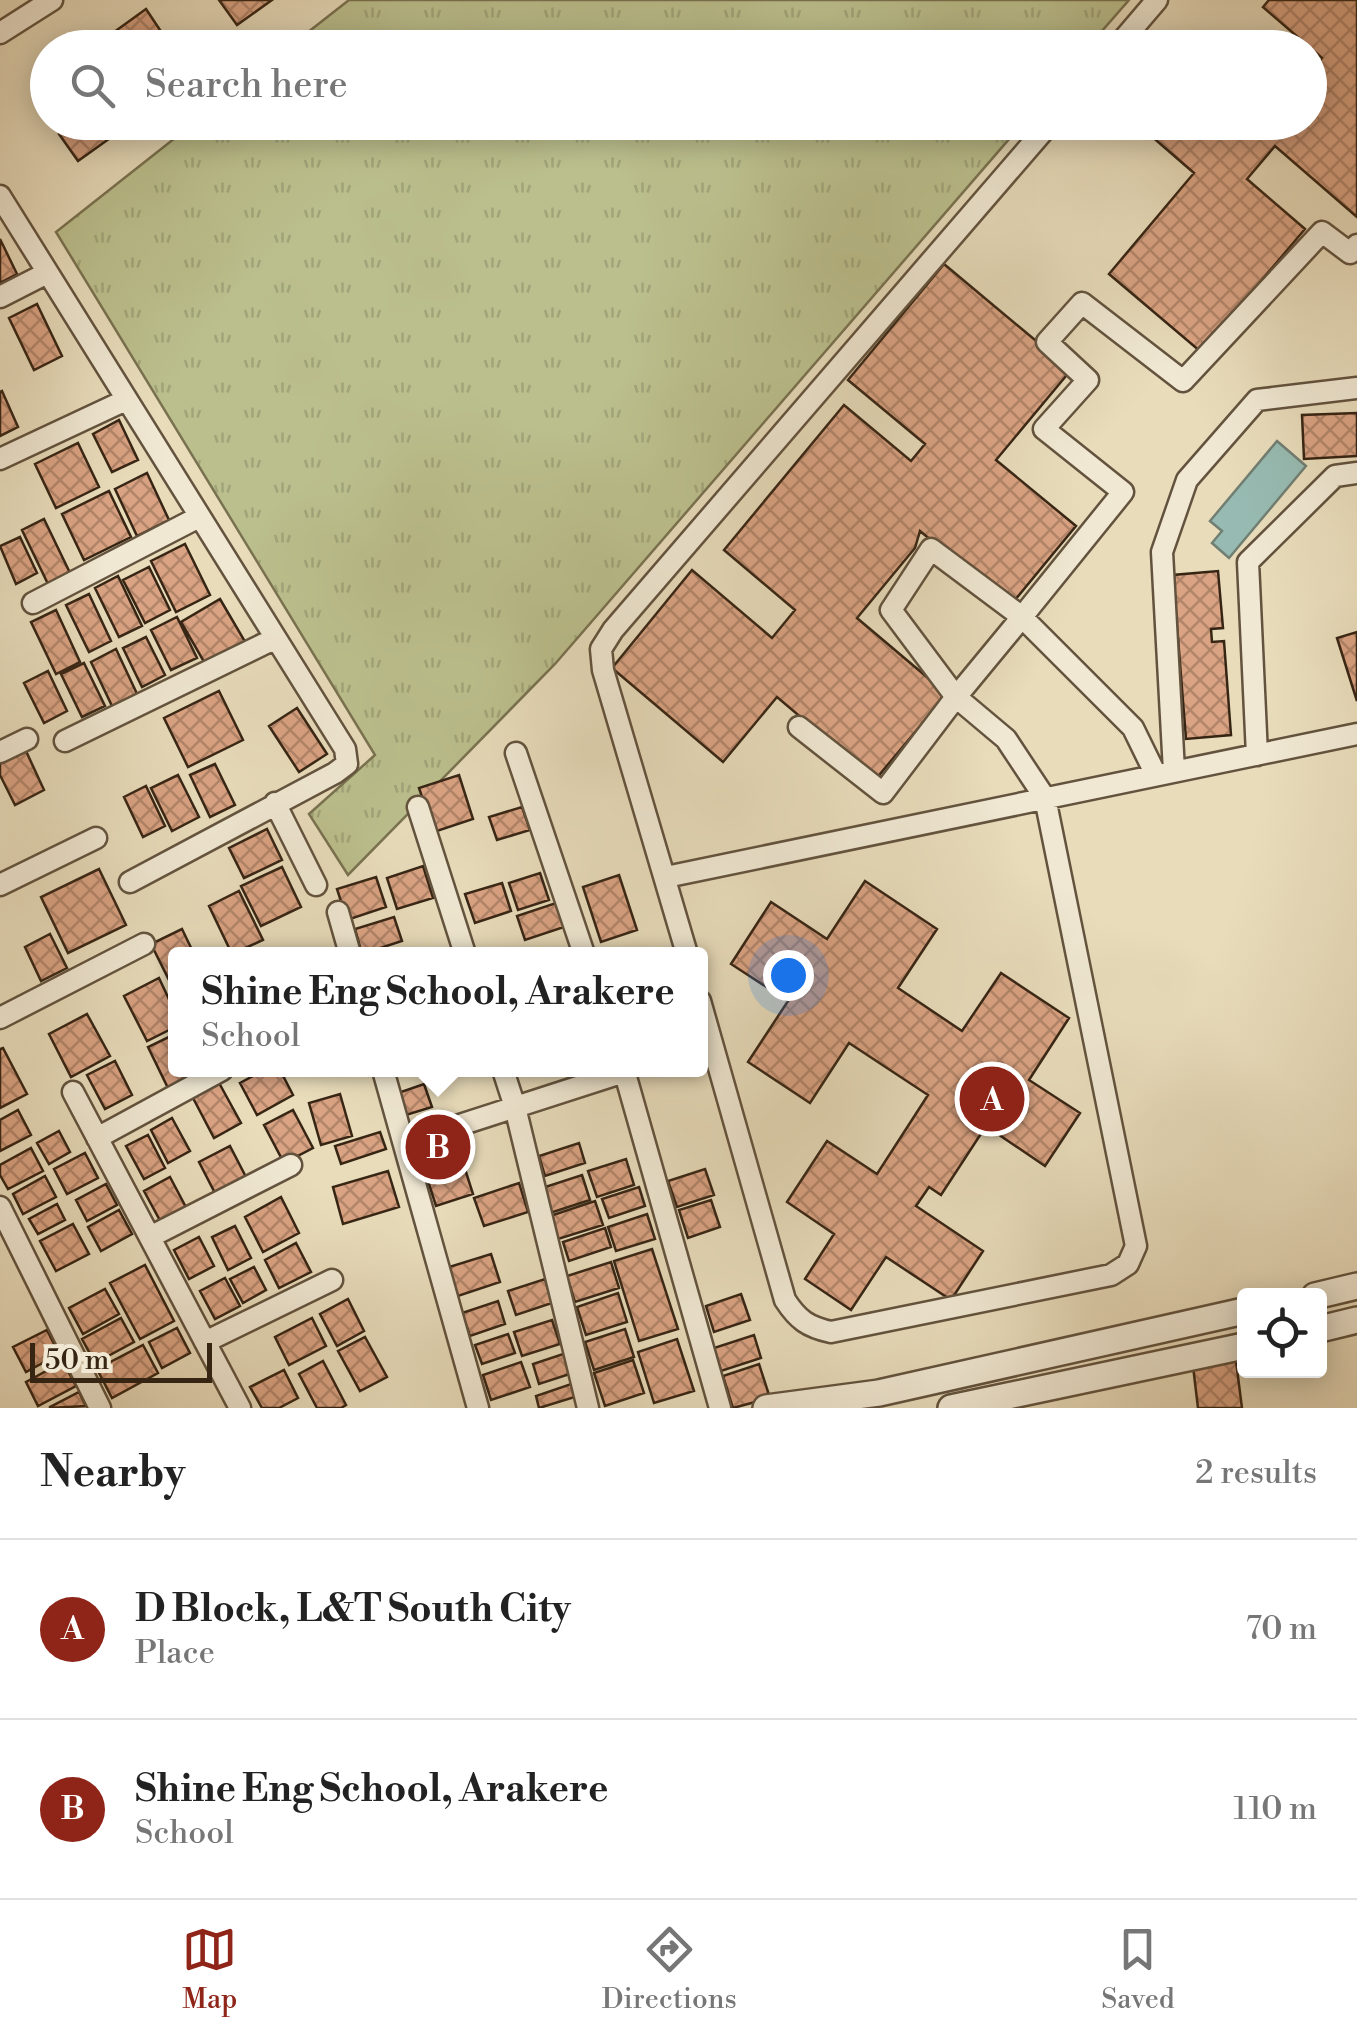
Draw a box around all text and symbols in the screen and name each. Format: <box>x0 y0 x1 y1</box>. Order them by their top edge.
search box <box>30 30 1327 140</box>
icon: search <box>65 58 120 113</box>
text: Search here <box>145 62 348 109</box>
popup <box>168 947 708 1077</box>
your location <box>763 950 814 1001</box>
text: Shine Eng School, Arakere <box>201 969 675 1016</box>
text: School <box>201 1016 300 1056</box>
pin: A <box>960 1062 1024 1136</box>
pin: B <box>406 1110 470 1184</box>
map controls <box>1237 1288 1327 1378</box>
button: locate <box>1237 1288 1327 1378</box>
scale bar <box>30 1338 212 1382</box>
text: 50 m <box>45 1343 109 1378</box>
text: Nearby <box>40 1447 185 1500</box>
text: 2 results <box>1195 1453 1317 1493</box>
text: D Block, L&T South City <box>135 1586 571 1633</box>
text: A <box>61 1609 84 1649</box>
text: 70 m <box>1246 1609 1317 1649</box>
text: Place <box>135 1633 215 1673</box>
text: Shine Eng School, Arakere <box>135 1766 608 1813</box>
text: B <box>60 1789 85 1829</box>
text: 110 m <box>1234 1789 1317 1829</box>
text: School <box>135 1813 234 1853</box>
tab: Map <box>182 1922 237 2017</box>
tab: Directions <box>602 1922 737 2017</box>
tab: Saved <box>1101 1922 1175 2017</box>

